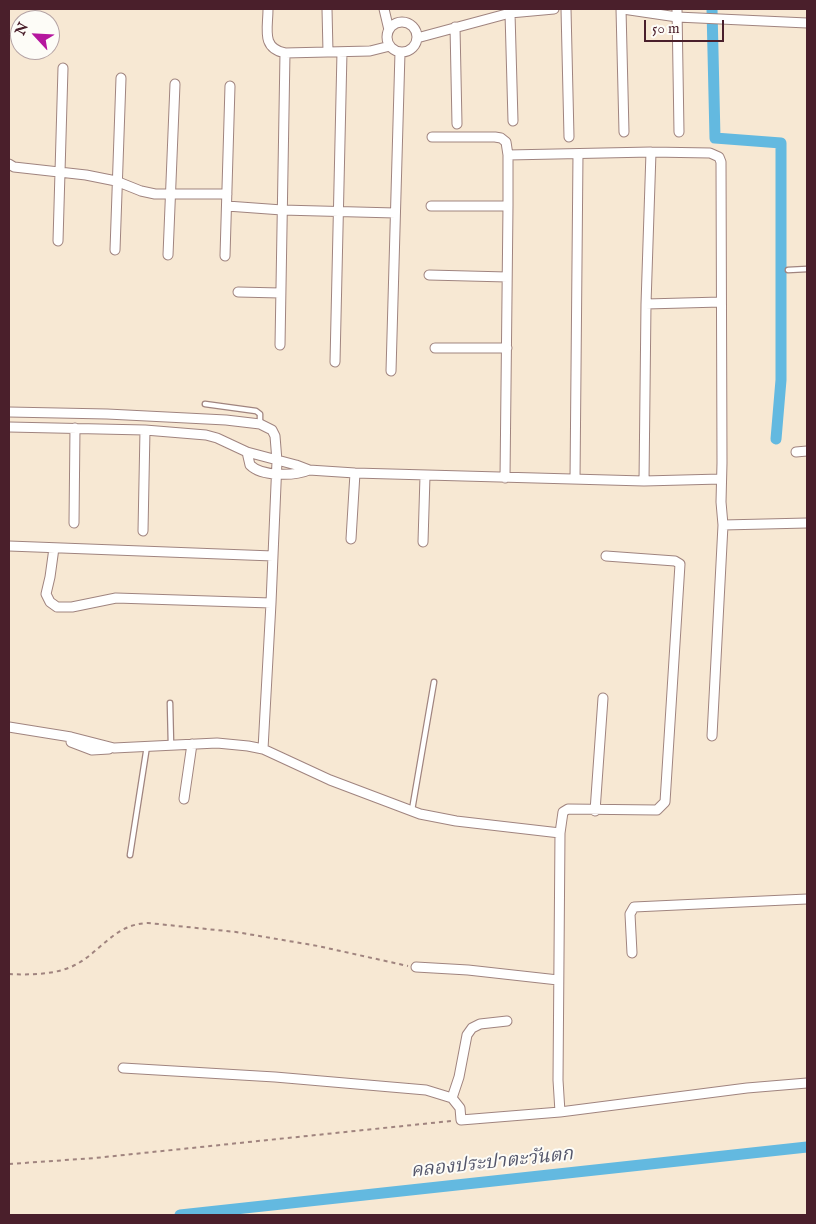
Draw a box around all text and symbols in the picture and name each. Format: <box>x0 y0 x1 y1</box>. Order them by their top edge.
north arrow <box>10 10 60 60</box>
scale bar <box>646 10 726 42</box>
text: 50 m <box>652 19 680 38</box>
text: N <box>12 20 33 38</box>
water label: คลองประปาตะวันตก <box>410 1144 574 1184</box>

